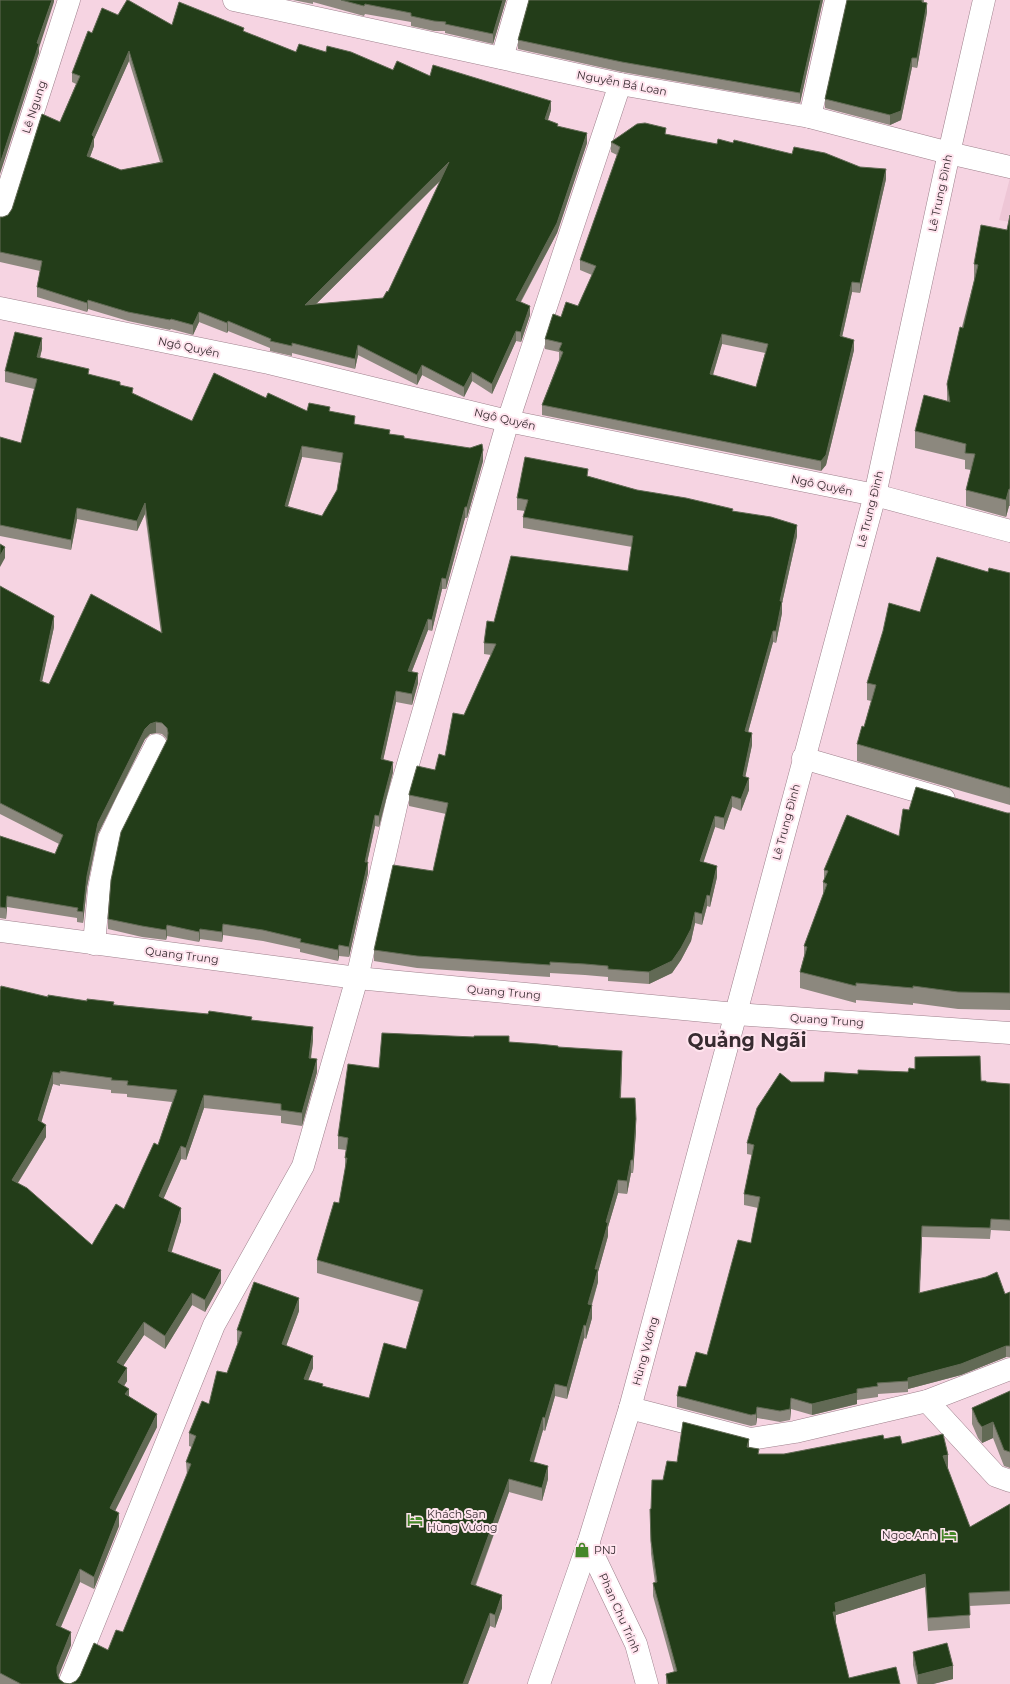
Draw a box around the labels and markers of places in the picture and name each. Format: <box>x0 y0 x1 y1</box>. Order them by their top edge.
place label: Khách Sạn Hùng Vương <box>427 1507 498 1534</box>
hotel icon: Khách Sạn Hùng Vương <box>406 1511 424 1529</box>
hotel icon: Ngoc Anh <box>940 1526 958 1544</box>
place label: Ngoc Anh <box>882 1528 937 1542</box>
shop icon: PNJ <box>573 1541 591 1559</box>
place label: PNJ <box>594 1543 616 1557</box>

